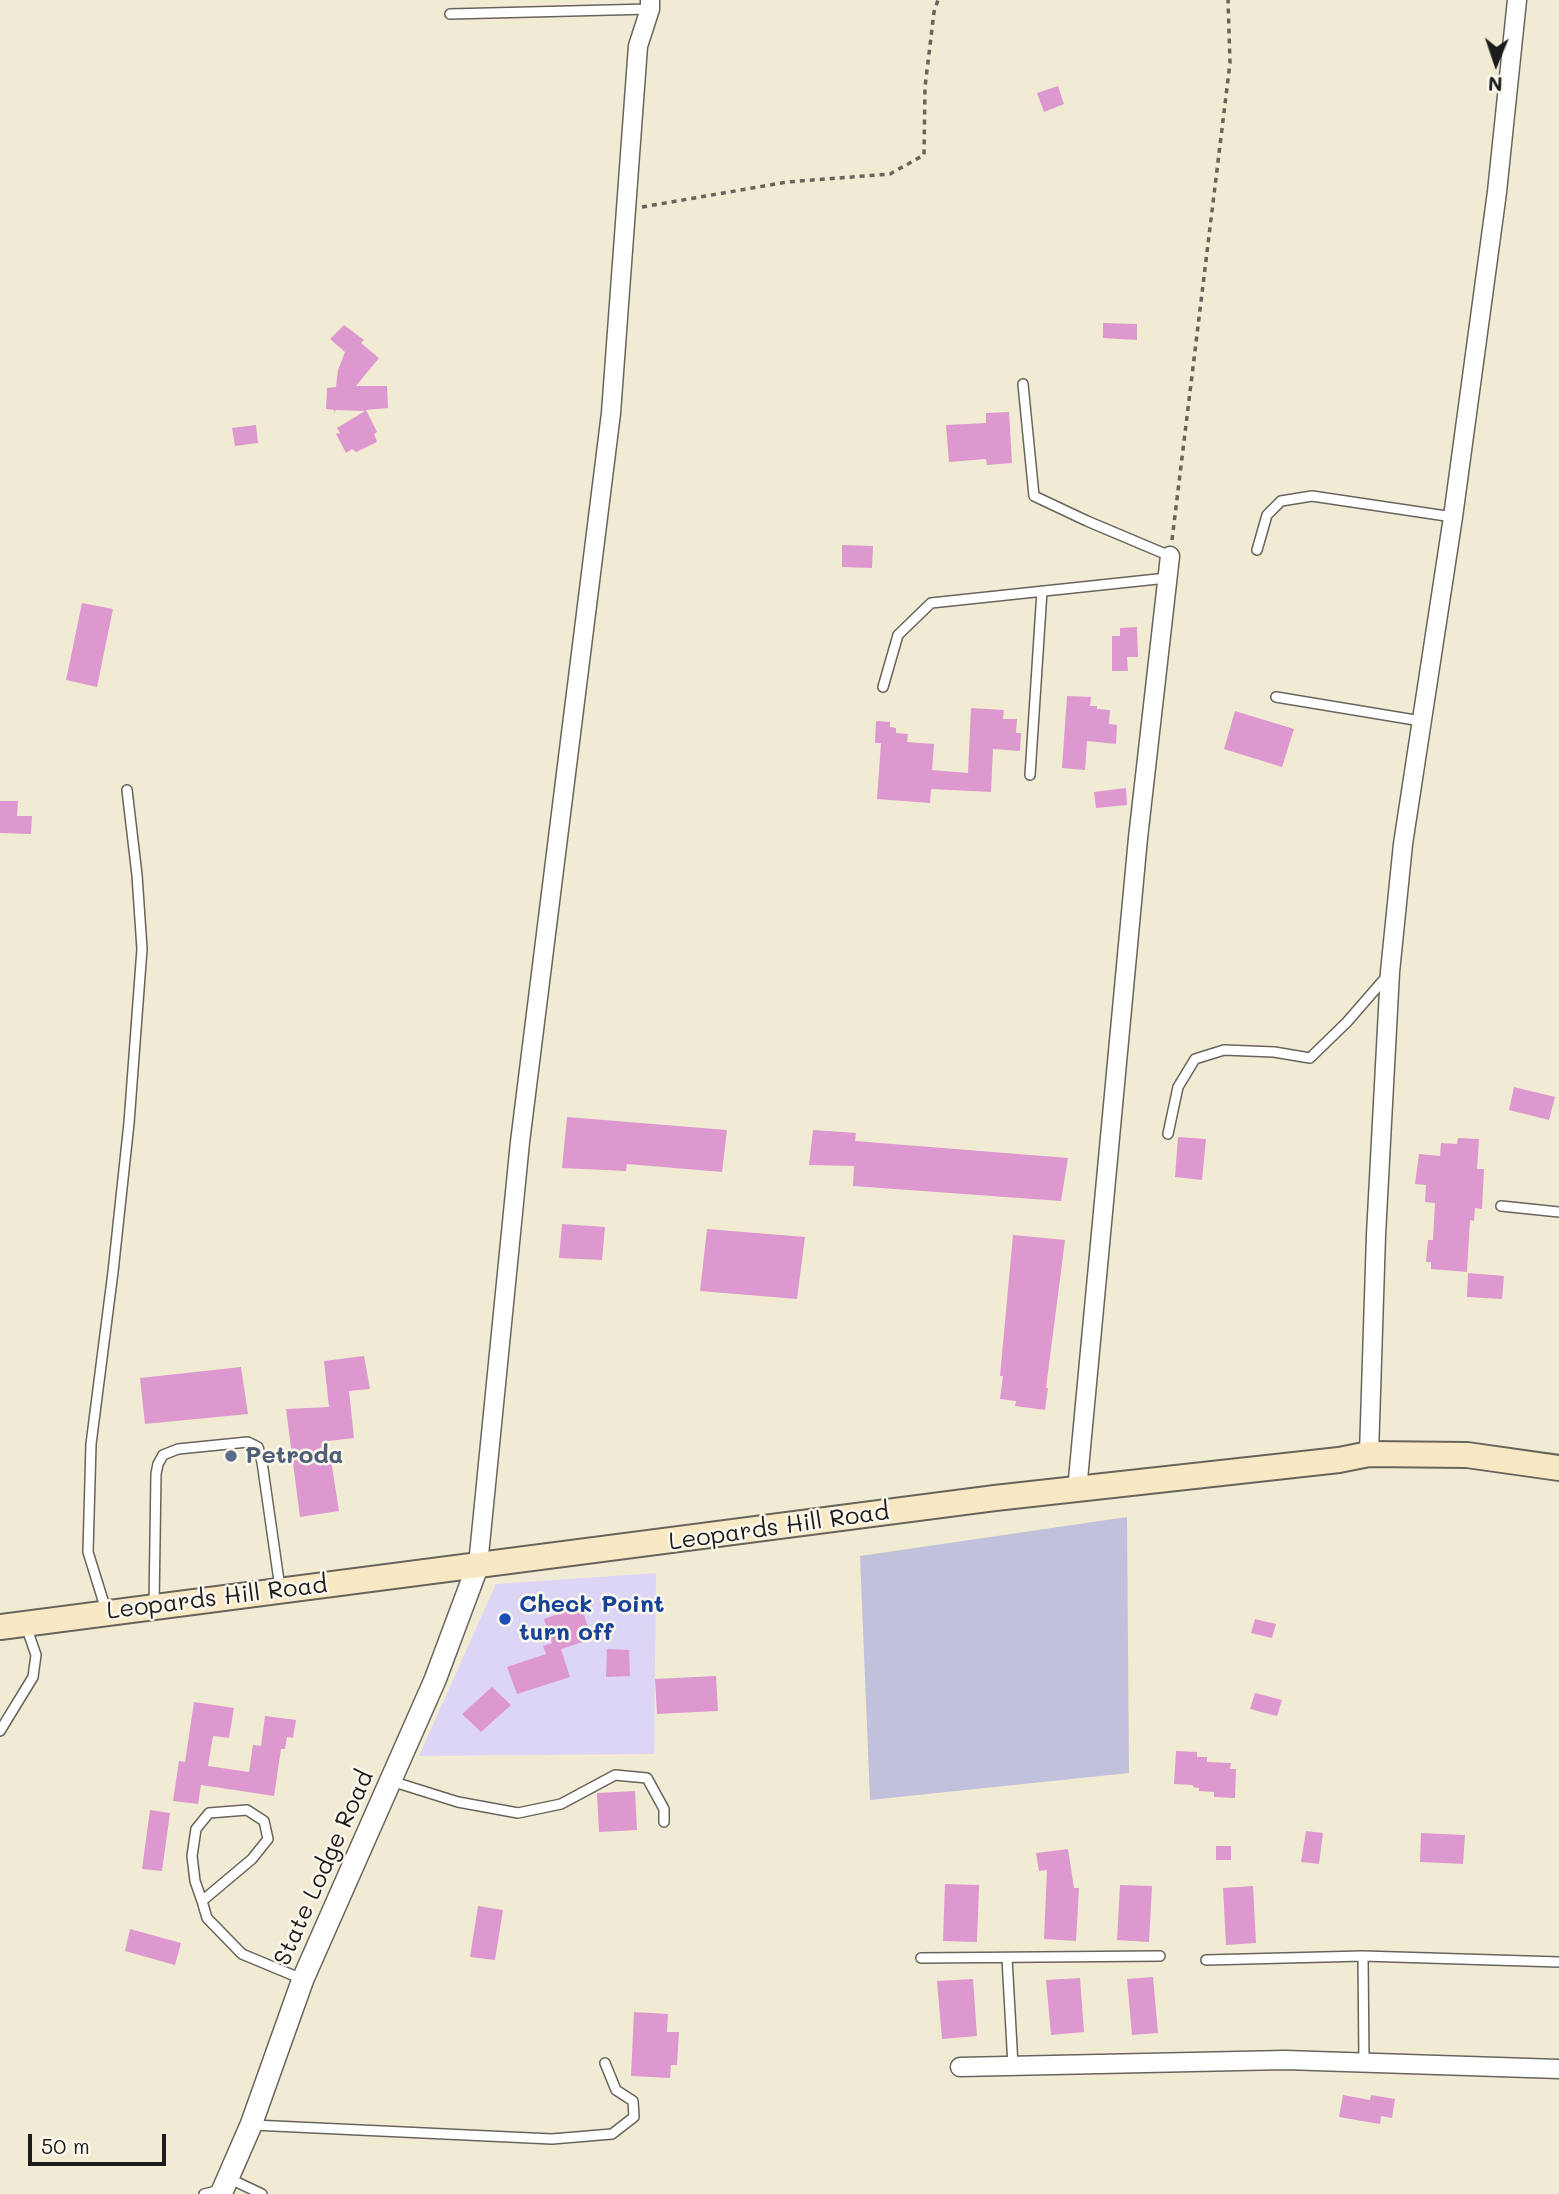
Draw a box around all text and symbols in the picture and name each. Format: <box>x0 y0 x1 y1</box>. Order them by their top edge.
north arrow <box>1461 28 1531 98</box>
text: N <box>1488 72 1503 97</box>
place label: Petroda <box>245 1442 343 1470</box>
marker: Petroda <box>223 1448 239 1464</box>
street label: Leopards Hill Road <box>667 1497 891 1557</box>
street label: Leopards Hill Road <box>105 1570 329 1626</box>
place label: Check Point turn off <box>519 1591 664 1647</box>
marker: Check Point turn off <box>497 1611 513 1627</box>
street label: State Lodge Road <box>268 1766 380 1970</box>
scale bar <box>32 2120 170 2164</box>
text: 50 m <box>41 2132 90 2159</box>

